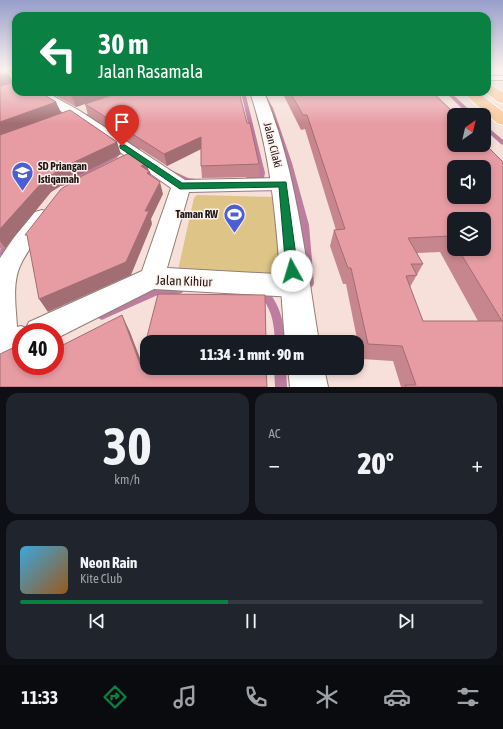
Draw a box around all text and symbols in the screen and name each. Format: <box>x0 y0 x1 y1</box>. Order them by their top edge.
icon: left <box>32 28 84 80</box>
text: 30 m <box>98 28 148 60</box>
text: Jalan Rasamala <box>98 61 203 82</box>
pin <box>105 105 139 146</box>
north arrow <box>447 108 491 152</box>
map controls <box>447 108 491 256</box>
icon: arrive <box>111 111 133 133</box>
street label: Jalan Cilaki <box>262 121 284 169</box>
school or university icon: SD Priangan Istiqamah <box>10 159 36 192</box>
place label: SD Priangan Istiqamah <box>38 160 87 185</box>
button: sound <box>447 160 491 204</box>
sports icon: Taman RW <box>221 201 247 234</box>
place label: Taman RW <box>176 208 219 220</box>
button: layers <box>447 212 491 256</box>
position arrow <box>271 250 313 292</box>
street label: Jalan Kihiur <box>155 273 213 289</box>
speed limit sign: 40 <box>12 323 64 375</box>
text: 11:34 · 1 mnt · 90 m <box>200 346 304 363</box>
text: 30 <box>103 416 152 476</box>
text: AC <box>269 426 281 441</box>
text: 20° <box>358 446 394 480</box>
text: − <box>269 451 280 477</box>
text: + <box>472 451 483 477</box>
text: km/h <box>114 472 140 487</box>
text: Neon Rain <box>80 554 137 571</box>
text: Kite Club <box>80 571 122 586</box>
icon: previous <box>86 610 108 632</box>
icon: pause <box>240 610 262 632</box>
icon: next <box>395 610 417 632</box>
icon: directions <box>101 683 129 711</box>
icon: music <box>171 683 199 711</box>
icon: phone <box>242 683 270 711</box>
icon: climate <box>313 683 341 711</box>
icon: car <box>383 683 411 711</box>
icon: filters <box>454 683 482 711</box>
text: 11:33 <box>21 687 58 708</box>

